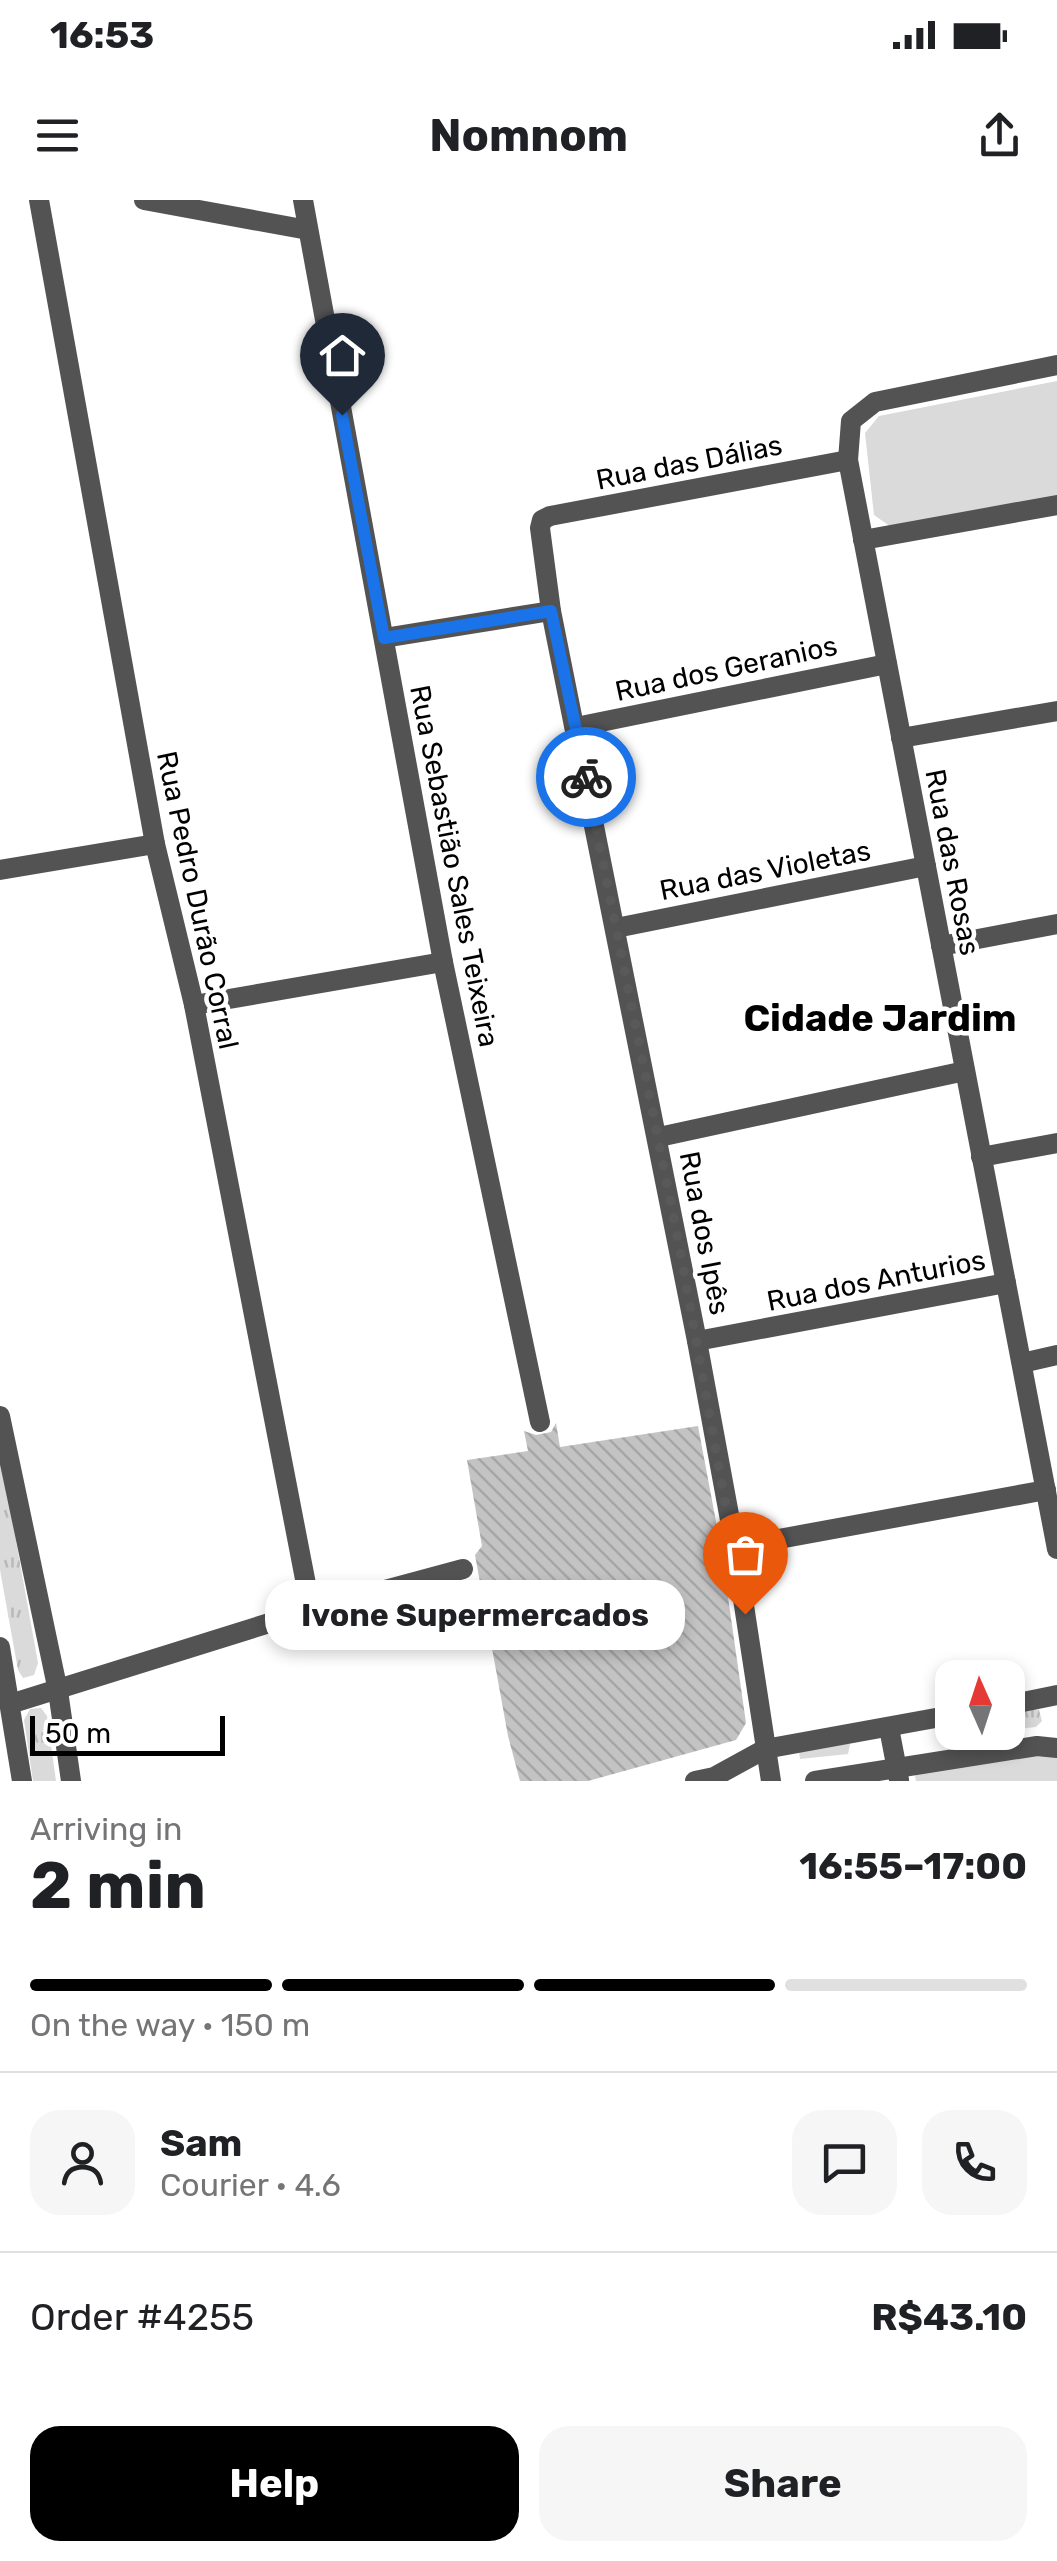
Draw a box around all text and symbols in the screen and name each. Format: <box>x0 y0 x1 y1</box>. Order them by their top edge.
text: 16:53 <box>50 12 154 58</box>
icon: menu <box>30 108 85 163</box>
icon: share <box>972 108 1027 163</box>
text: Nomnom <box>429 109 628 162</box>
pin <box>300 313 385 416</box>
icon: home <box>315 328 370 383</box>
street label: Rua das Dálias <box>593 428 785 497</box>
street label: Rua dos Geranios <box>612 629 840 708</box>
street label: Rua Sebastião Sales Teixeira <box>403 682 506 1050</box>
courier <box>536 727 636 827</box>
street label: Rua Pedro Durão Corral <box>150 748 245 1052</box>
icon: bike <box>559 750 614 805</box>
street label: Rua das Rosas <box>918 766 987 958</box>
street label: Rua das Violetas <box>657 834 873 907</box>
district label: Cidade Jardim <box>743 995 1017 1041</box>
street label: Rua dos Ipês <box>673 1149 737 1318</box>
street label: Rua dos Anturios <box>764 1243 988 1318</box>
pin <box>703 1512 788 1615</box>
icon: bag <box>718 1527 773 1582</box>
callout: Ivone Supermercados <box>265 1579 685 1649</box>
text: Ivone Supermercados <box>301 1596 649 1634</box>
north arrow <box>935 1660 1025 1750</box>
map controls <box>935 1660 1025 1750</box>
scale bar <box>30 1711 225 1756</box>
text: 50 m <box>45 1717 111 1750</box>
text: Arriving in <box>30 1810 182 1848</box>
text: 16:55–17:00 <box>799 1843 1027 1889</box>
text: 2 min <box>30 1847 206 1924</box>
text: On the way · 150 m <box>30 2006 310 2044</box>
button: person <box>30 2110 135 2215</box>
button: chat <box>792 2110 897 2215</box>
button: phone <box>922 2110 1027 2215</box>
text: Sam <box>160 2120 242 2166</box>
text: Courier · 4.6 <box>160 2166 341 2204</box>
text: Order #4255 <box>30 2294 254 2340</box>
text: R$43.10 <box>871 2294 1027 2340</box>
button: Help <box>30 2426 519 2541</box>
button: Share <box>539 2426 1027 2541</box>

